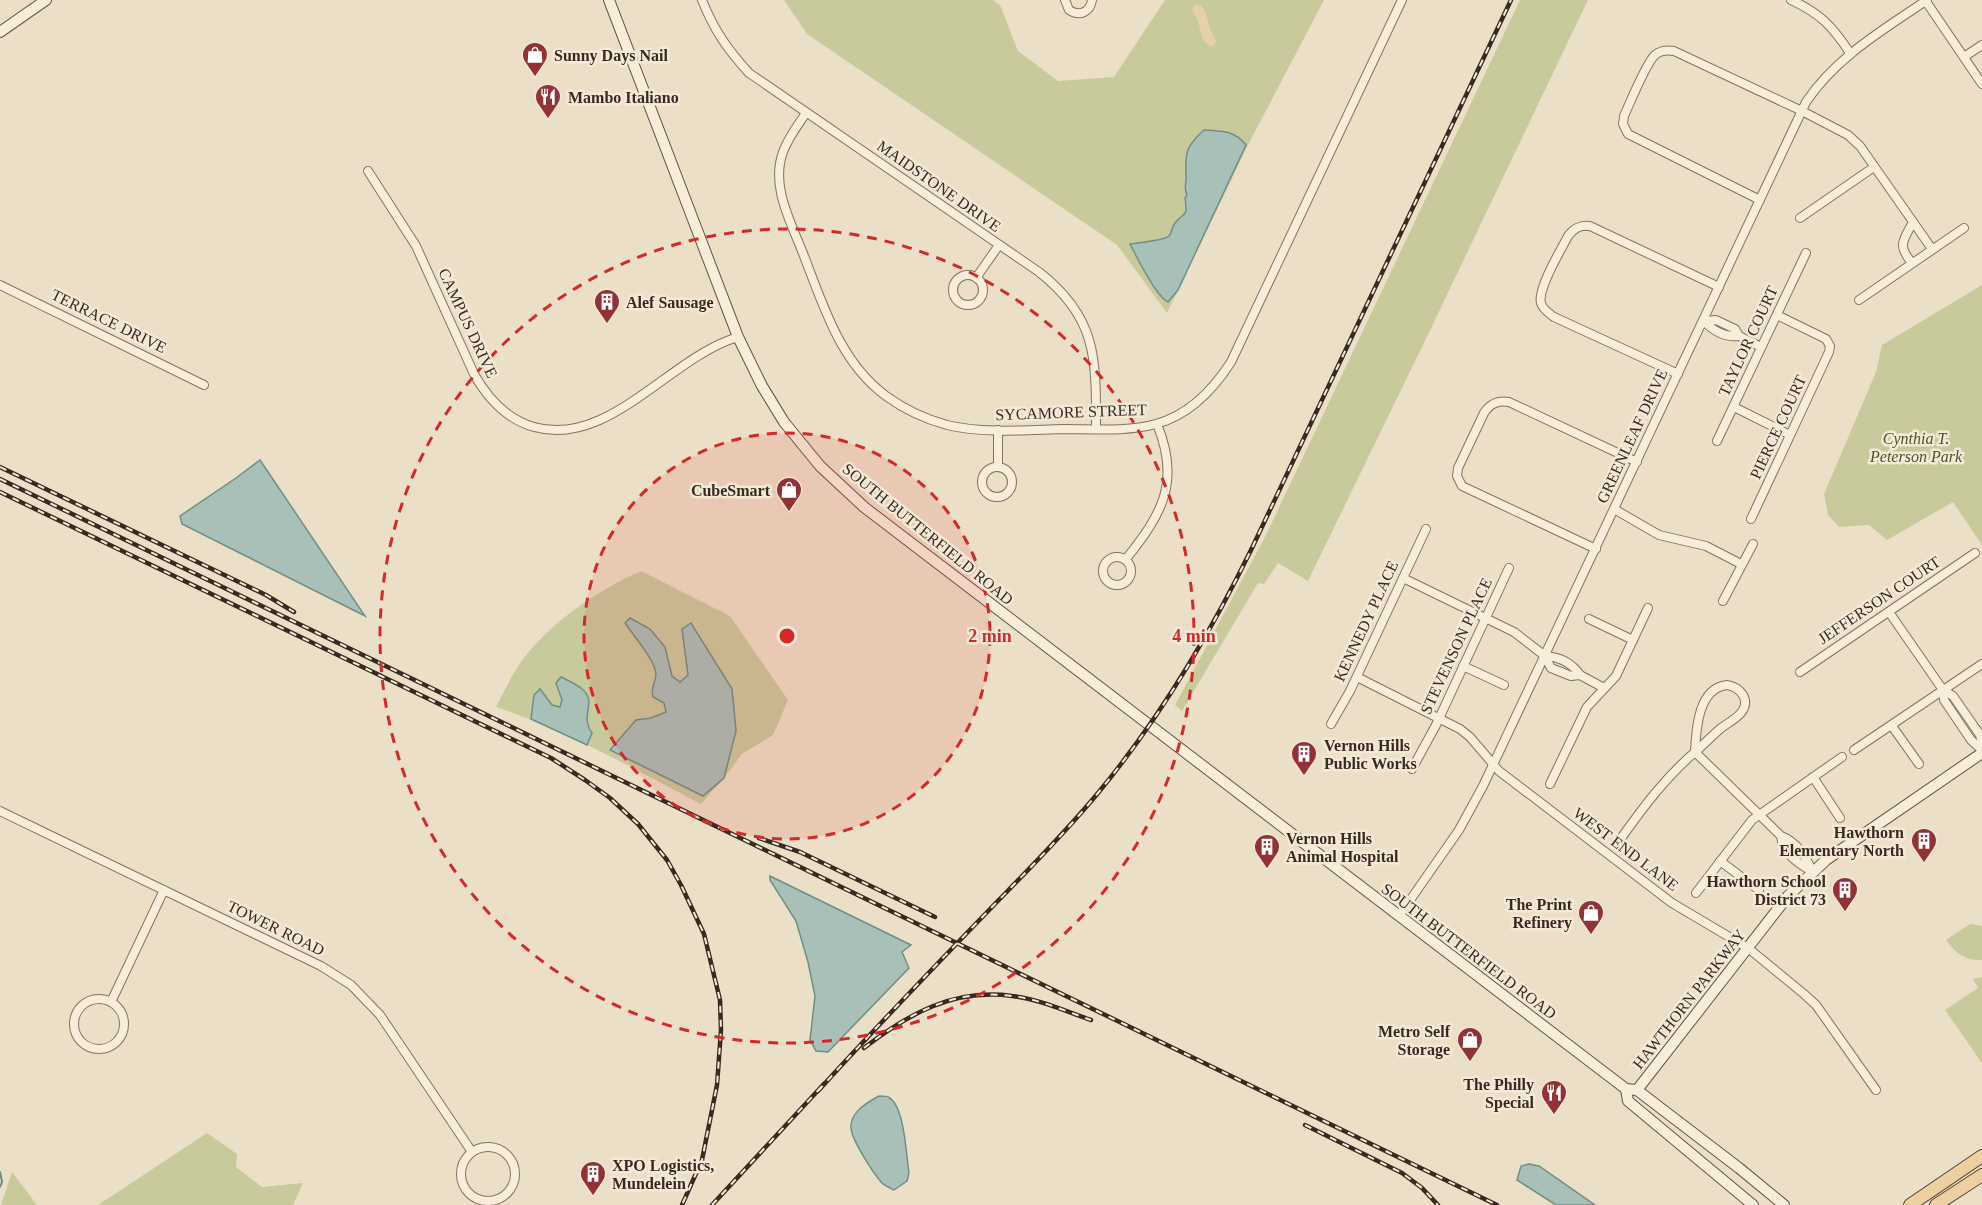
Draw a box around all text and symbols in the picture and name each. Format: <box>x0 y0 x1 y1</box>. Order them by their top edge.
shop icon: Sunny Days Nail <box>520 40 550 78</box>
place label: Sunny Days Nail <box>554 47 668 65</box>
restaurant icon: Mambo Italiano <box>533 82 563 120</box>
place label: Mambo Italiano <box>568 89 679 106</box>
street label: MAIDSTONE DRIVE <box>874 137 1004 235</box>
street label: CAMPUS DRIVE <box>435 266 501 380</box>
street label: TAYLOR COURT <box>1715 283 1781 399</box>
street label: TERRACE DRIVE <box>49 286 169 356</box>
building icon: Alef Sausage <box>592 287 622 325</box>
place label: Alef Sausage <box>626 294 714 312</box>
street label: GREENLEAF DRIVE <box>1593 366 1671 506</box>
street label: PIERCE COURT <box>1747 372 1810 482</box>
street label: SYCAMORE STREET <box>995 401 1147 423</box>
park label: Cynthia T. Peterson Park <box>1869 430 1963 465</box>
street label: SOUTH BUTTERFIELD ROAD <box>839 460 1017 608</box>
shop icon: CubeSmart <box>774 475 804 513</box>
place label: CubeSmart <box>691 482 771 499</box>
street label: JEFFERSON COURT <box>1815 553 1943 647</box>
street label: KENNEDY PLACE <box>1331 558 1401 684</box>
street label: STEVENSON PLACE <box>1417 575 1495 717</box>
centre of rings <box>777 626 797 646</box>
text: 2 min <box>968 626 1012 646</box>
text: 4 min <box>1172 626 1216 646</box>
place label: Vernon Hills Public Works <box>1324 737 1417 772</box>
building icon: Vernon Hills Public Works <box>1289 739 1319 777</box>
street label: WEST END LANE <box>1570 804 1682 894</box>
place label: Hawthorn Elementary North <box>1779 824 1904 860</box>
building icon: Hawthorn Elementary North <box>1909 826 1939 864</box>
place label: Vernon Hills Animal Hospital <box>1286 830 1399 866</box>
building icon: Vernon Hills Animal Hospital <box>1252 832 1282 870</box>
place label: Hawthorn School District 73 <box>1706 873 1827 908</box>
building icon: Hawthorn School District 73 <box>1830 875 1860 913</box>
street label: SOUTH BUTTERFIELD ROAD <box>1378 880 1560 1022</box>
place label: The Print Refinery <box>1506 896 1573 932</box>
street label: TOWER ROAD <box>225 897 327 959</box>
shop icon: The Print Refinery <box>1576 898 1606 936</box>
street label: HAWTHORN PARKWAY <box>1629 926 1749 1072</box>
place label: Metro Self Storage <box>1378 1023 1451 1059</box>
shop icon: Metro Self Storage <box>1455 1025 1485 1063</box>
place label: The Philly Special <box>1463 1076 1535 1112</box>
restaurant icon: The Philly Special <box>1539 1078 1569 1116</box>
place label: XPO Logistics, Mundelein <box>612 1157 714 1192</box>
building icon: XPO Logistics, Mundelein <box>578 1159 608 1197</box>

